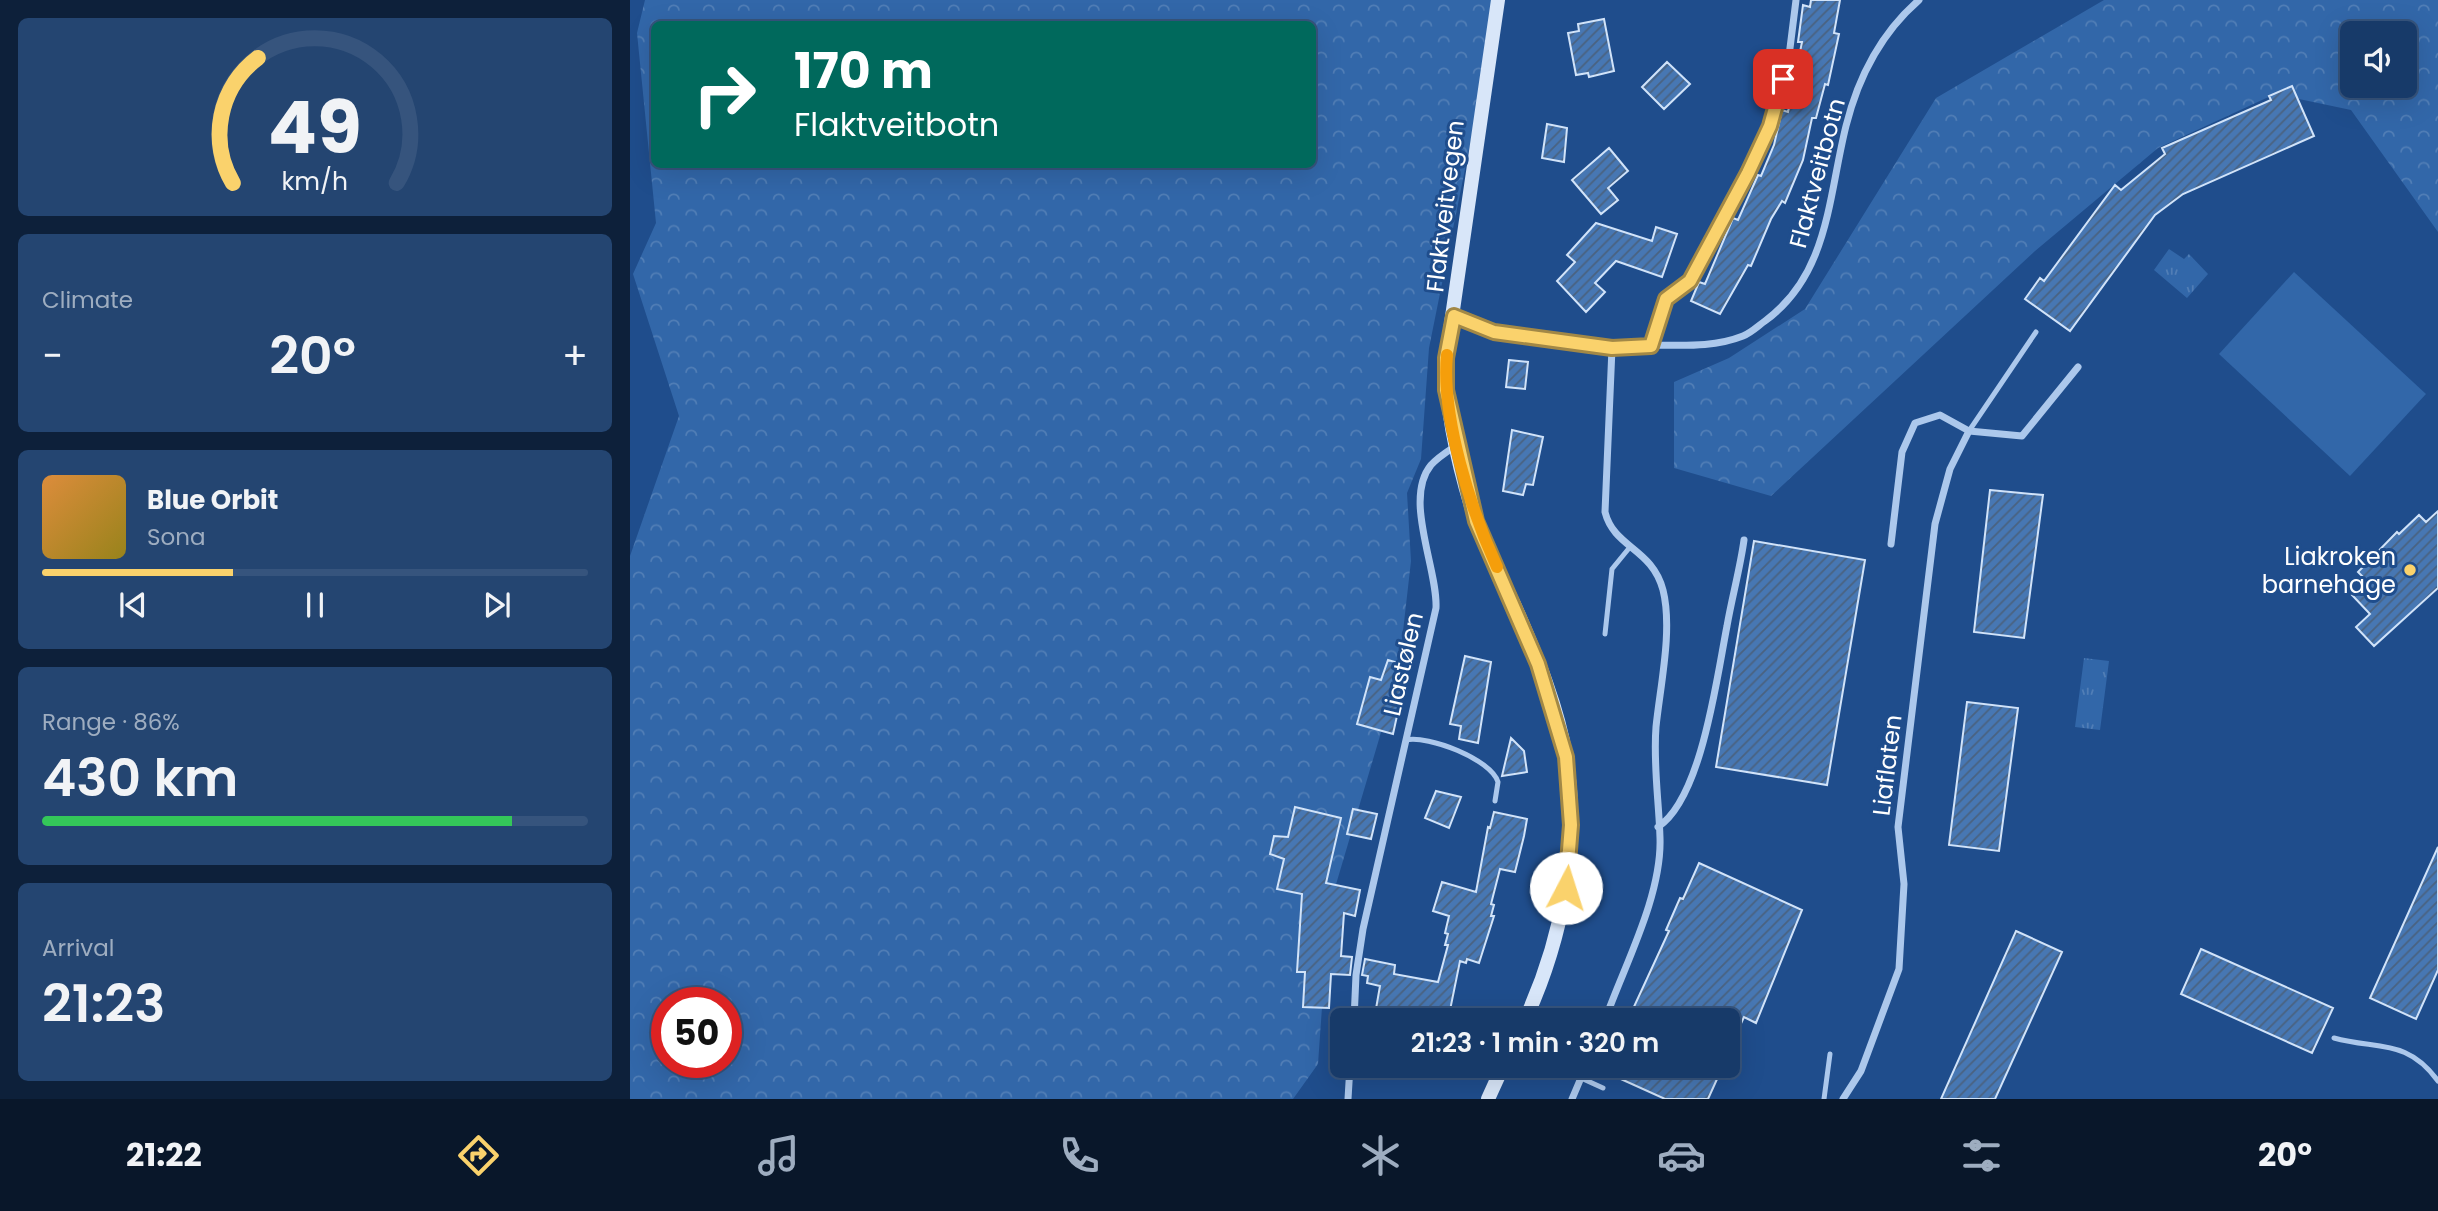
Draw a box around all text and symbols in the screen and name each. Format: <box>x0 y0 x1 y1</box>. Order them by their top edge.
map controls <box>2340 21 2417 98</box>
button: sound <box>2340 21 2417 98</box>
text: 170 m <box>794 37 933 105</box>
icon: right <box>679 49 770 140</box>
pin <box>1753 49 1813 109</box>
icon: arrive <box>1764 60 1802 98</box>
text: 49 <box>268 77 362 178</box>
street label: Flaktveitbotn <box>1781 94 1853 252</box>
text: Flaktveitbotn <box>794 102 999 147</box>
street label: Flaktveitvegen <box>1418 118 1472 294</box>
text: km/h <box>282 164 348 199</box>
text: Climate <box>42 284 133 316</box>
text: 20° <box>269 319 356 392</box>
text: − <box>42 329 63 382</box>
text: + <box>562 329 588 382</box>
text: Blue Orbit <box>147 482 278 518</box>
text: Sona <box>147 521 206 553</box>
place label: Liakroken barnehage <box>2262 540 2396 601</box>
marker: Liakroken barnehage <box>2402 562 2418 578</box>
icon: previous <box>114 586 152 624</box>
icon: pause <box>296 586 334 624</box>
icon: next <box>478 586 516 624</box>
street label: Liastølen <box>1375 609 1431 719</box>
text: Range · 86% <box>42 706 180 738</box>
street label: Liaflaten <box>1864 713 1910 817</box>
text: 430 km <box>42 741 238 814</box>
position arrow <box>1529 851 1603 925</box>
text: Arrival <box>42 932 114 964</box>
text: 21:23 <box>42 967 165 1040</box>
speed limit sign: 50 <box>651 987 742 1078</box>
text: 21:23 · 1 min · 320 m <box>1411 1025 1659 1061</box>
icon: directions <box>454 1131 503 1180</box>
icon: music <box>754 1131 803 1180</box>
icon: phone <box>1055 1131 1104 1180</box>
icon: climate <box>1356 1131 1405 1180</box>
icon: car <box>1657 1131 1706 1180</box>
icon: filters <box>1957 1131 2006 1180</box>
text: 21:22 <box>126 1132 202 1177</box>
text: 20° <box>2258 1132 2312 1177</box>

